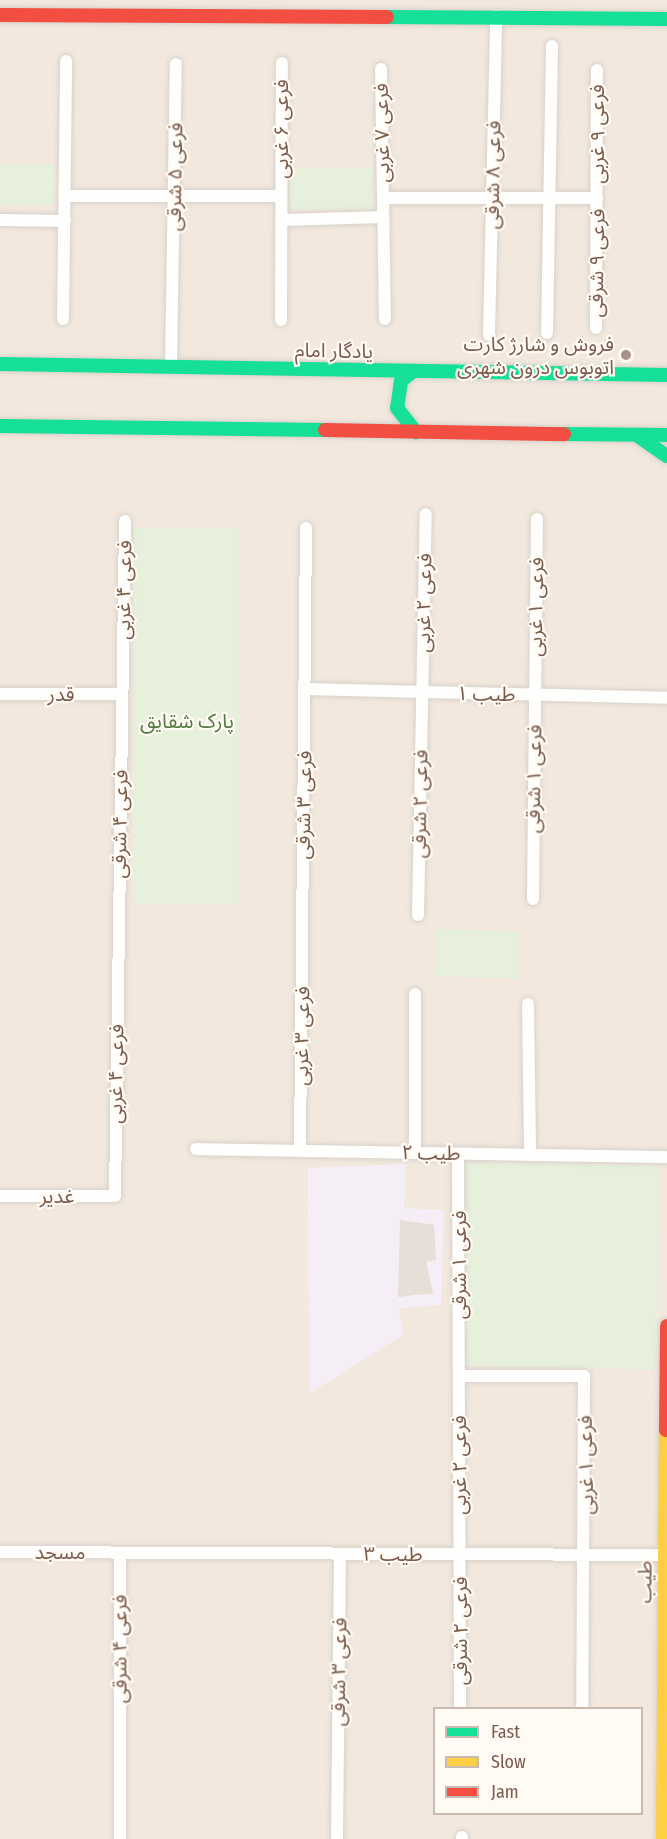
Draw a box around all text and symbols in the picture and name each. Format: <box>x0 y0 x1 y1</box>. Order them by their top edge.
street label: فرعی ۶ غربی <box>269 79 293 179</box>
street label: فرعی ۷ غربی <box>369 83 395 183</box>
street label: فرعی ۹ غربی <box>585 84 609 184</box>
street label: فرعی ۸ شرقی <box>480 120 506 230</box>
street label: فرعی ۵ شرقی <box>162 122 188 232</box>
street label: فرعی ۹ شرقی <box>584 208 610 318</box>
place label: فروش و شارژ کارت اتوبوس درون شهری <box>457 332 614 379</box>
street label: یادگار امام <box>295 338 373 364</box>
marker: فروش و شارژ کارت اتوبوس درون شهری <box>619 348 633 362</box>
street label: فرعی ۴ غربی <box>111 540 137 640</box>
street label: فرعی ۲ غربی <box>411 553 437 653</box>
street label: فرعی ۱ غربی <box>523 557 549 657</box>
street label: طیب ۱ <box>456 681 516 707</box>
street label: قدر <box>48 682 74 706</box>
park label: پارک شقایق <box>140 709 234 733</box>
street label: فرعی ۱ شرقی <box>521 724 547 834</box>
street label: فرعی ۲ شرقی <box>407 749 433 859</box>
street label: فرعی ۳ شرقی <box>291 750 317 860</box>
street label: فرعی ۴ شرقی <box>107 769 133 879</box>
street label: فرعی ۳ غربی <box>289 986 315 1086</box>
street label: فرعی ۴ غربی <box>103 1024 129 1124</box>
street label: طیب ۲ <box>401 1140 461 1166</box>
street label: غدیر <box>40 1184 74 1208</box>
street label: فرعی ۱ شرقی <box>447 1211 471 1319</box>
street label: فرعی ۲ غربی <box>447 1415 471 1515</box>
street label: فرعی ۱ غربی <box>573 1415 599 1515</box>
street label: مسجد <box>35 1540 85 1564</box>
street label: طیب ۳ <box>364 1542 422 1566</box>
street label: طیب <box>633 1561 657 1603</box>
street label: فرعی ۲ شرقی <box>448 1577 472 1685</box>
street label: فرعی ۴ شرقی <box>108 1595 132 1703</box>
street label: فرعی ۳ شرقی <box>326 1617 352 1727</box>
legend <box>433 1707 643 1815</box>
text: Fast <box>491 1721 520 1743</box>
text: Slow <box>491 1751 526 1773</box>
text: Jam <box>491 1781 519 1803</box>

